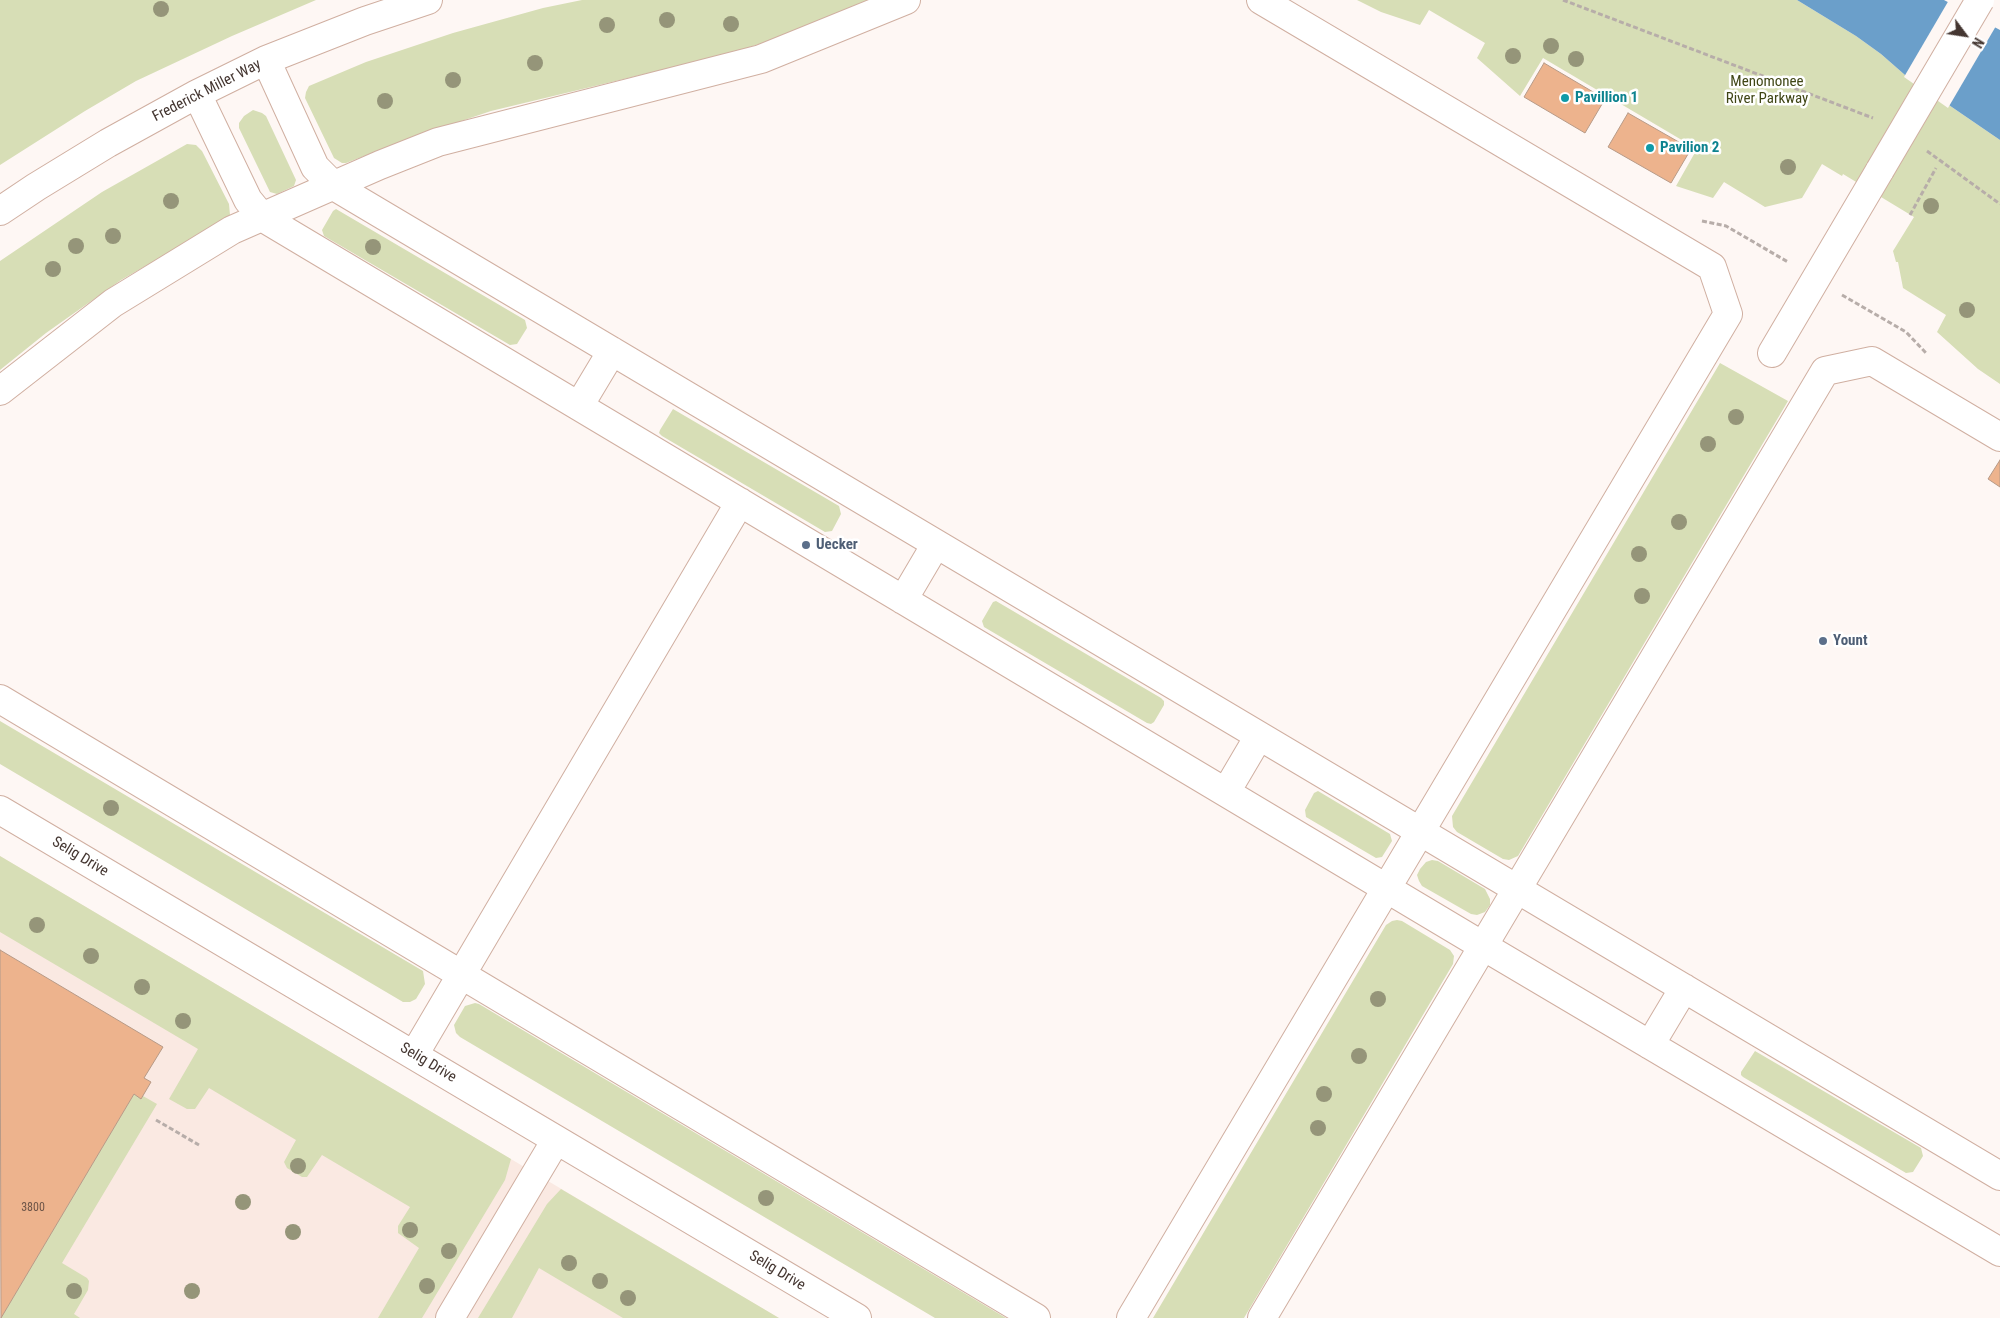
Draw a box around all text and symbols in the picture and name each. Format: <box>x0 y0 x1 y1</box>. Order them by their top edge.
north arrow <box>1940 10 1990 60</box>
text: N <box>1969 35 1987 51</box>
street label: Frederick Miller Way <box>150 56 264 126</box>
park label: Menomonee River Parkway <box>1726 73 1808 108</box>
place label: Pavillion 1 <box>1575 89 1638 107</box>
marker: Pavillion 1 <box>1559 92 1571 104</box>
place label: Pavilion 2 <box>1660 139 1719 157</box>
marker: Pavilion 2 <box>1644 142 1656 154</box>
place label: Uecker <box>816 536 858 554</box>
marker: Uecker <box>800 539 812 551</box>
place label: Yount <box>1833 632 1867 650</box>
marker: Yount <box>1817 635 1829 647</box>
street label: Selig Drive <box>49 833 111 881</box>
street label: Selig Drive <box>397 1039 459 1087</box>
house number: 3800 <box>21 1201 45 1215</box>
street label: Selig Drive <box>746 1247 808 1295</box>

